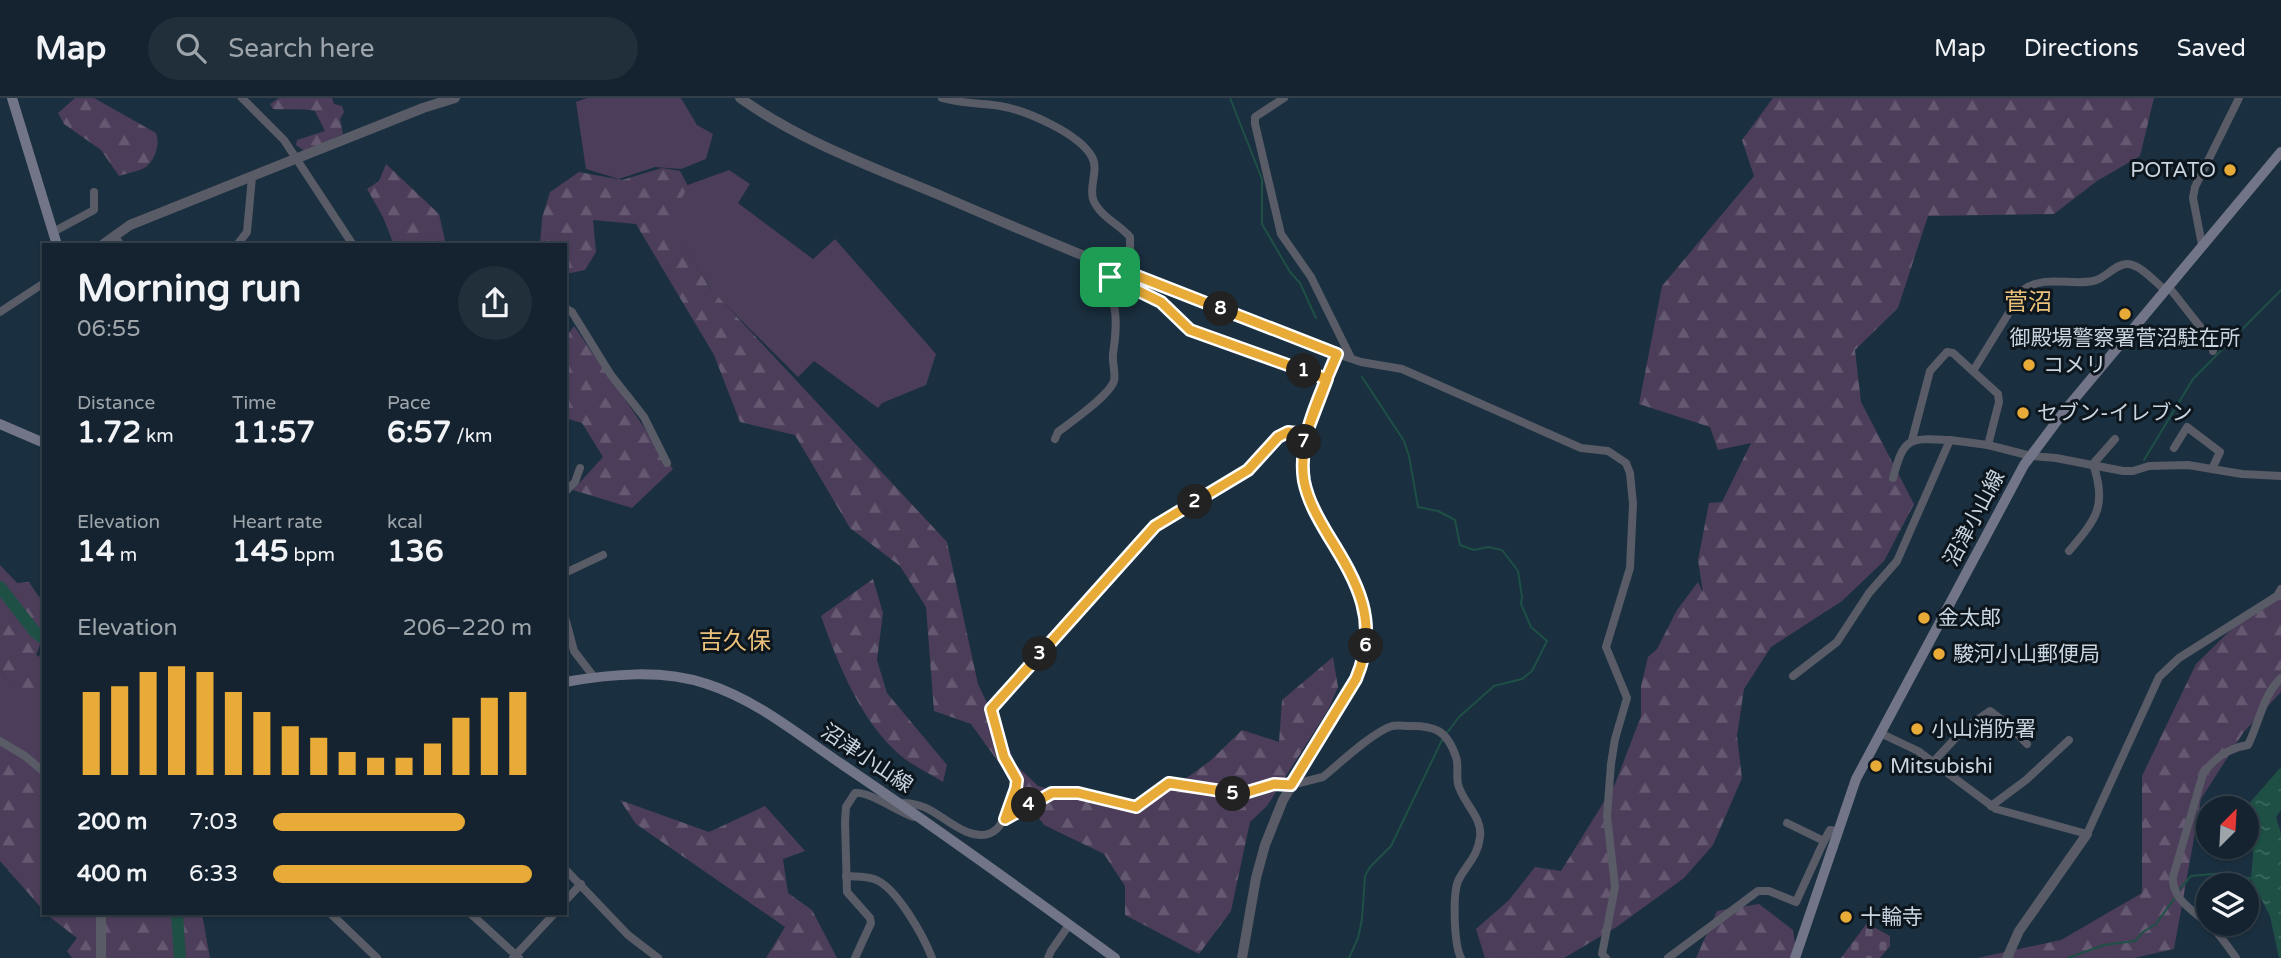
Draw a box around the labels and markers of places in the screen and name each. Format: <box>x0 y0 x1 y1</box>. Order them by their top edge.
place label: POTATO <box>2130 158 2216 183</box>
marker: POTATO <box>2222 162 2238 178</box>
pin <box>1080 247 1140 307</box>
pin: 8 <box>1204 292 1238 326</box>
marker: 御殿場警察署菅沼駐在所 <box>2117 306 2133 322</box>
place label: 御殿場警察署菅沼駐在所 <box>2010 326 2241 351</box>
place label: コメリ <box>2043 353 2106 378</box>
pin: 1 <box>1286 354 1322 388</box>
marker: コメリ <box>2021 357 2037 373</box>
place label: セブン-イレブン <box>2037 401 2193 426</box>
marker: セブン-イレブン <box>2015 405 2031 421</box>
pin: 7 <box>1286 424 1322 460</box>
pin: 2 <box>1178 484 1212 520</box>
place label: 金太郎 <box>1938 606 2001 631</box>
marker: 金太郎 <box>1916 610 1932 626</box>
pin: 6 <box>1348 628 1384 664</box>
pin: 3 <box>1023 636 1058 672</box>
place label: 駿河小山郵便局 <box>1953 642 2100 667</box>
marker: 駿河小山郵便局 <box>1931 646 1947 662</box>
place label: 小山消防署 <box>1931 717 2036 742</box>
marker: 小山消防署 <box>1909 721 1925 737</box>
place label: Mitsubishi <box>1890 754 1993 779</box>
marker: Mitsubishi <box>1868 758 1884 774</box>
pin: 5 <box>1216 776 1250 812</box>
pin: 4 <box>1012 788 1046 822</box>
place label: 十輪寺 <box>1860 905 1923 930</box>
marker: 十輪寺 <box>1838 909 1854 925</box>

